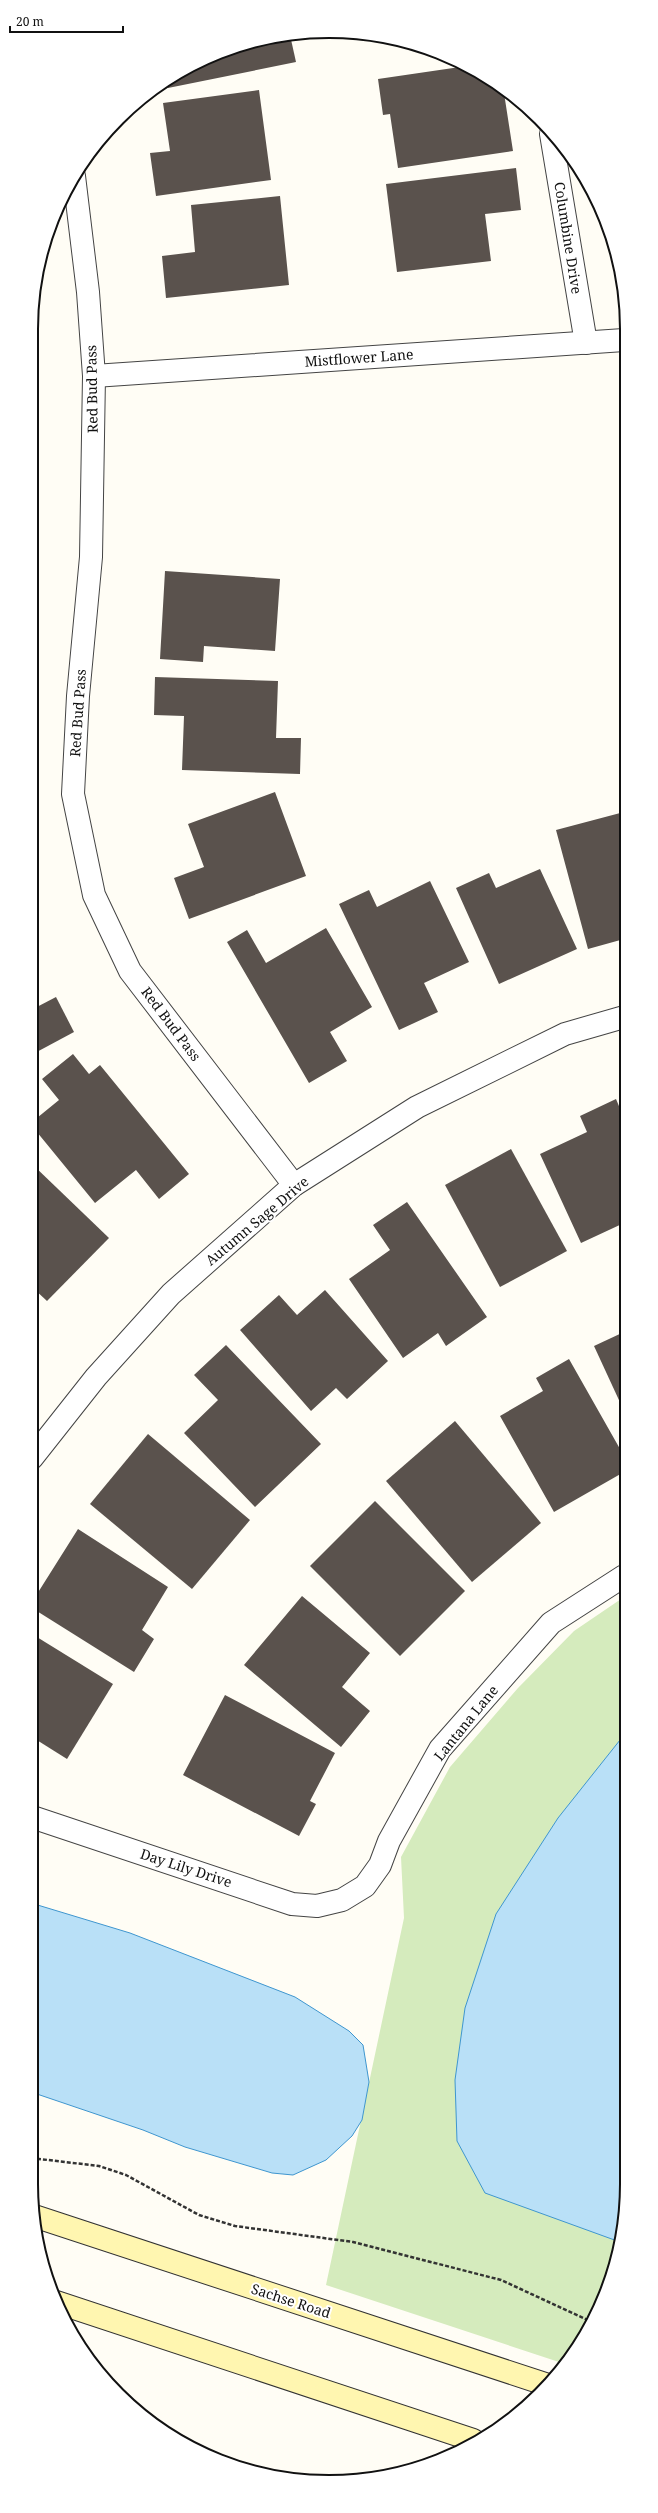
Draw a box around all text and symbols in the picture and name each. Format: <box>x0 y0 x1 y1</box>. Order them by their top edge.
scale bar <box>10 8 123 34</box>
text: 20 m <box>16 13 44 30</box>
street label: Columbine Drive <box>550 181 587 295</box>
street label: Mistflower Lane <box>304 344 414 371</box>
street label: Red Bud Pass <box>81 345 102 433</box>
street label: Red Bud Pass <box>65 668 90 758</box>
street label: Red Bud Pass <box>137 983 206 1065</box>
street label: Autumn Sage Drive <box>201 1172 312 1269</box>
street label: Lantana Lane <box>429 1681 502 1764</box>
street label: Day Lily Drive <box>138 1844 234 1891</box>
street label: Sachse Road <box>249 2279 334 2322</box>

